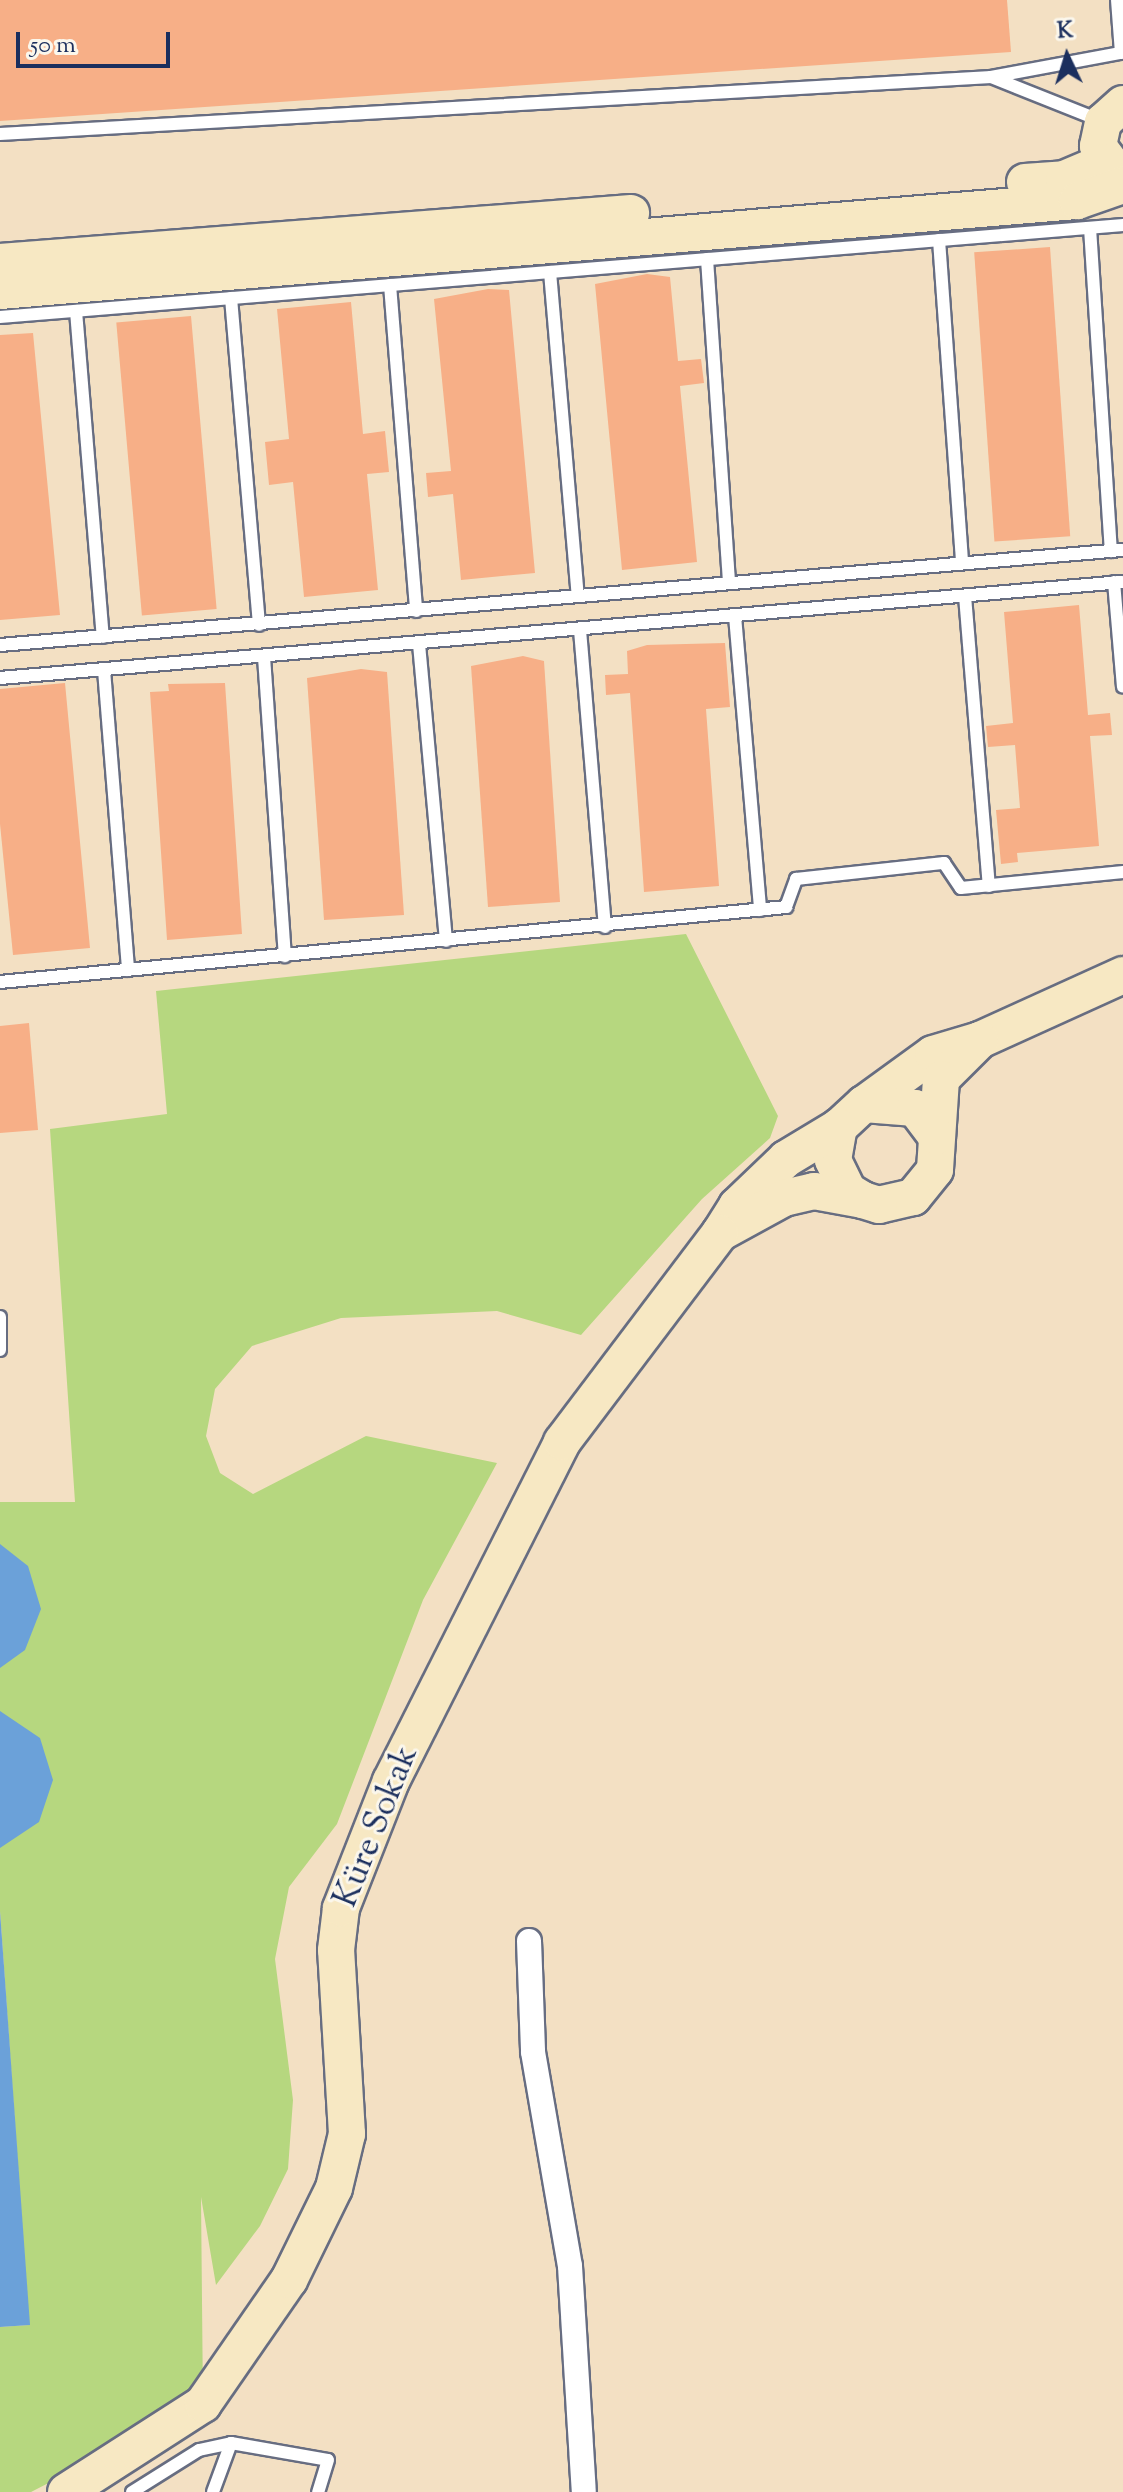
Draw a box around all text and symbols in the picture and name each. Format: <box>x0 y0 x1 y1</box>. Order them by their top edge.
scale bar <box>20 16 174 66</box>
north arrow <box>1027 16 1107 96</box>
text: K <box>1056 16 1074 49</box>
text: 50 m <box>30 29 76 63</box>
street label: Küre Sokak <box>326 1740 428 1914</box>

